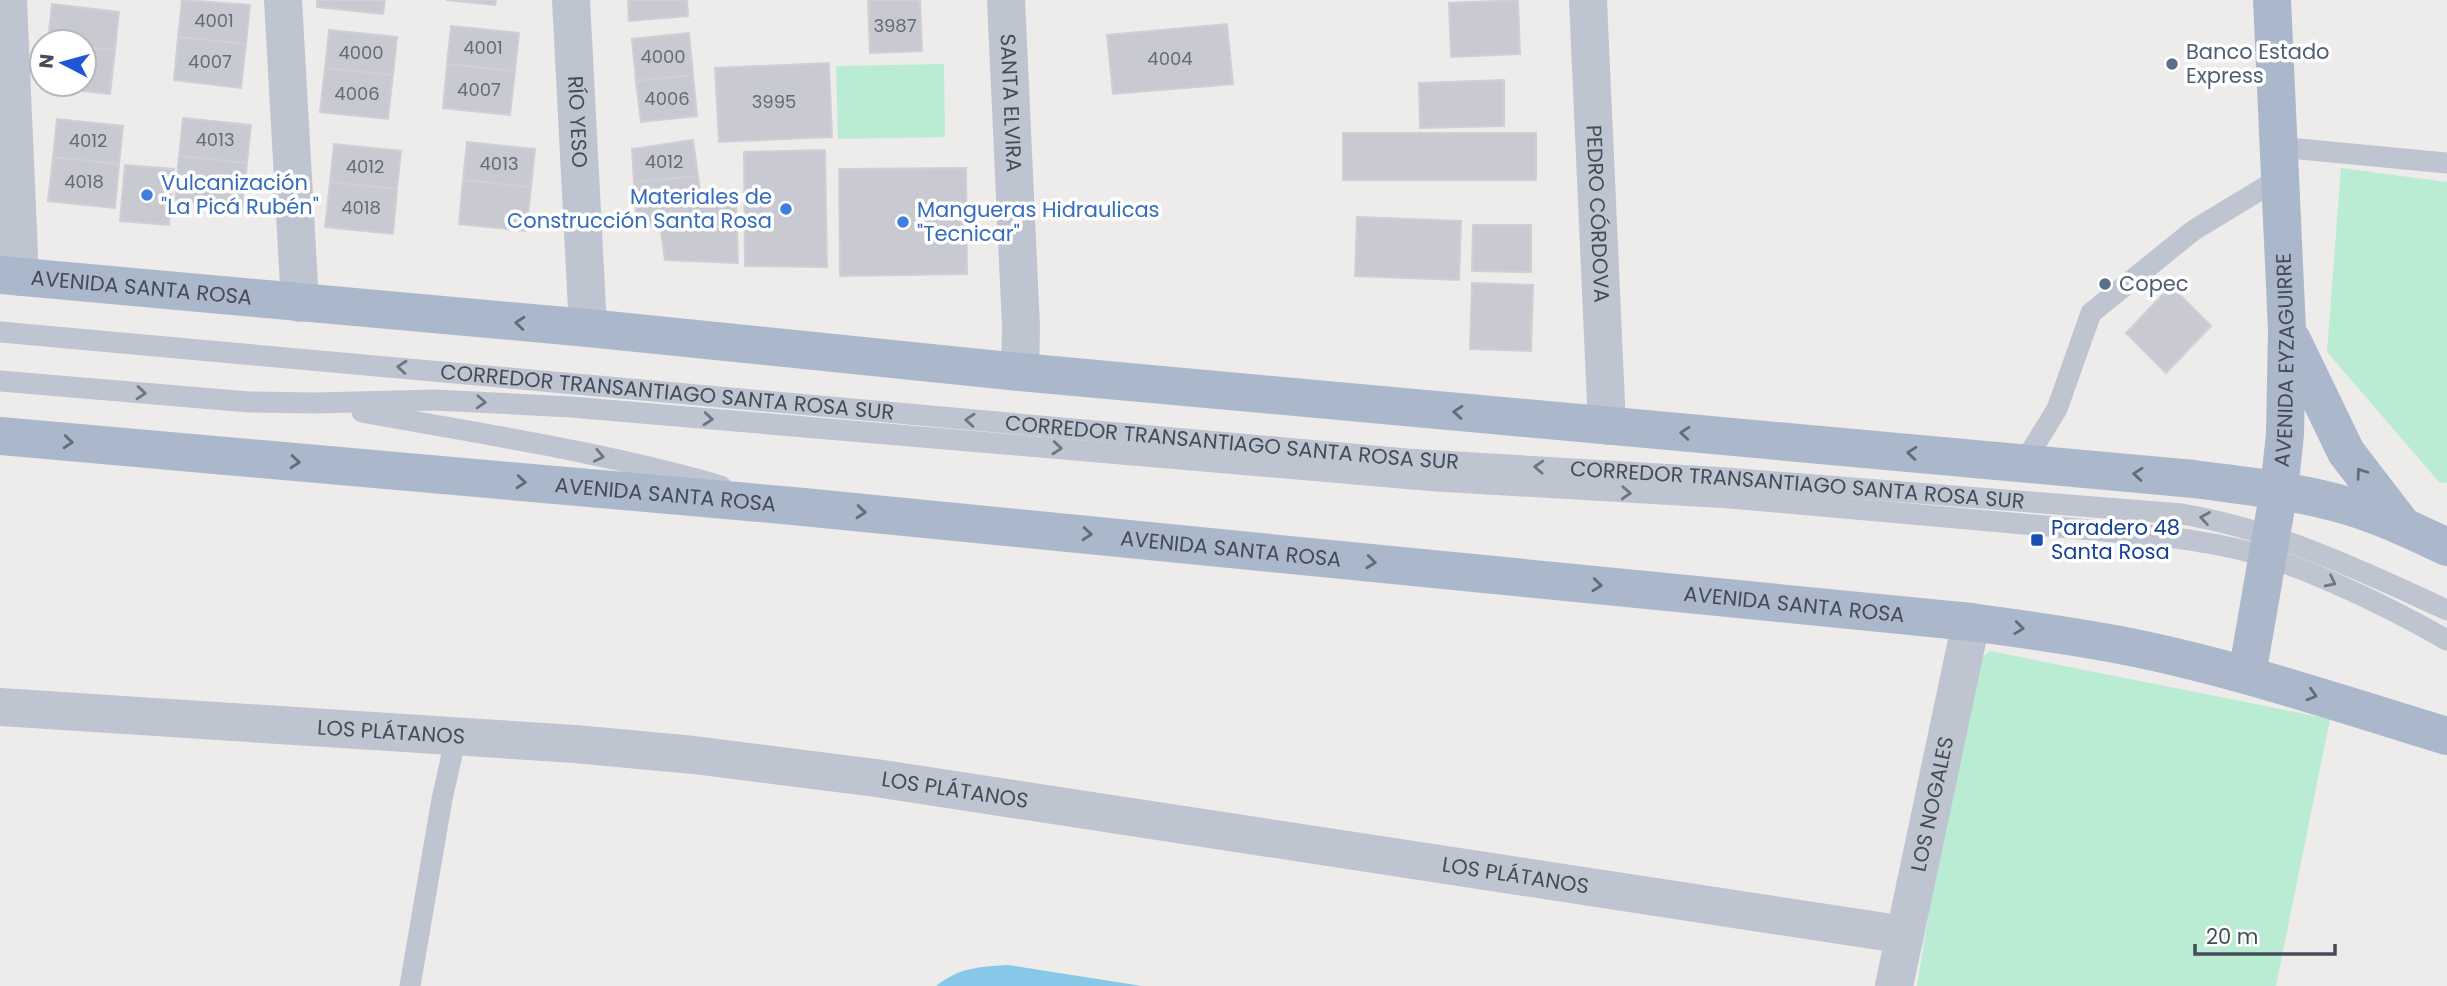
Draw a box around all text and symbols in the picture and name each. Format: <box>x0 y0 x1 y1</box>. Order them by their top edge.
house number: 4001 <box>194 8 234 33</box>
house number: 3987 <box>873 13 917 38</box>
north arrow <box>28 28 98 98</box>
street label: SANTA ELVIRA <box>994 33 1029 173</box>
house number: 4001 <box>463 35 503 60</box>
place label: Banco Estado Express <box>2186 37 2330 90</box>
house number: 4000 <box>338 40 384 65</box>
house number: 4000 <box>640 44 686 69</box>
house number: 4004 <box>1147 46 1193 71</box>
house number: 4007 <box>188 49 232 74</box>
text: N <box>32 53 61 70</box>
marker: Banco Estado Express <box>2164 56 2180 72</box>
street label: RÍO YESO <box>561 75 595 168</box>
house number: 4007 <box>457 77 501 102</box>
house number: 4006 <box>334 81 380 106</box>
house number: 4006 <box>644 86 690 111</box>
house number: 3995 <box>752 89 796 114</box>
street label: PEDRO CÓRDOVA <box>1580 124 1616 303</box>
house number: 4013 <box>196 127 235 152</box>
house number: 4012 <box>69 128 107 153</box>
house number: 4012 <box>645 149 683 174</box>
house number: 4013 <box>480 151 519 176</box>
house number: 4012 <box>346 154 384 179</box>
place label: Vulcanización "La Picá Rubén" <box>161 168 319 221</box>
house number: 4018 <box>64 169 104 194</box>
place label: Materiales de Construcción Santa Rosa <box>507 182 772 235</box>
marker: Vulcanización "La Picá Rubén" <box>139 187 155 203</box>
house number: 4018 <box>341 195 381 220</box>
place label: Mangueras Hidraulicas "Tecnicar" <box>917 195 1160 248</box>
marker: Materiales de Construcción Santa Rosa <box>778 201 794 217</box>
marker: Mangueras Hidraulicas "Tecnicar" <box>895 214 911 230</box>
street label: AVENIDA EYZAGUIRRE <box>2267 252 2301 469</box>
street label: AVENIDA SANTA ROSA <box>30 263 253 312</box>
place label: Copec <box>2119 269 2189 298</box>
marker: Copec <box>2097 276 2113 292</box>
one-way arrow <box>515 315 526 330</box>
street label: CORREDOR TRANSANTIAGO SANTA ROSA SUR <box>439 357 895 427</box>
one-way arrow <box>396 360 407 375</box>
one-way arrow <box>136 385 147 400</box>
one-way arrow <box>476 394 487 409</box>
one-way arrow <box>1453 405 1464 420</box>
street label: CORREDOR TRANSANTIAGO SANTA ROSA SUR <box>1004 408 1460 476</box>
one-way arrow <box>703 411 714 426</box>
one-way arrow <box>964 412 976 427</box>
one-way arrow <box>1679 426 1690 441</box>
one-way arrow <box>62 434 74 449</box>
one-way arrow <box>1052 440 1063 455</box>
one-way arrow <box>1906 446 1917 461</box>
one-way arrow <box>593 448 605 463</box>
one-way arrow <box>289 454 300 469</box>
street label: CORREDOR TRANSANTIAGO SANTA ROSA SUR <box>1569 454 2026 515</box>
one-way arrow <box>1533 460 1544 475</box>
one-way arrow <box>2132 467 2143 482</box>
one-way arrow <box>2357 468 2369 481</box>
street label: AVENIDA SANTA ROSA <box>554 470 777 518</box>
one-way arrow <box>516 474 527 489</box>
one-way arrow <box>1620 485 1631 500</box>
one-way arrow <box>856 504 867 519</box>
one-way arrow <box>2199 511 2211 526</box>
place label: Paradero 48 Santa Rosa <box>2051 513 2180 566</box>
street label: AVENIDA SANTA ROSA <box>1119 523 1343 574</box>
one-way arrow <box>1082 526 1093 541</box>
marker: Paradero 48 Santa Rosa <box>2029 532 2045 548</box>
one-way arrow <box>1366 554 1377 569</box>
one-way arrow <box>2324 574 2336 588</box>
one-way arrow <box>1592 577 1603 592</box>
street label: AVENIDA SANTA ROSA <box>1682 579 1906 629</box>
one-way arrow <box>2013 621 2024 636</box>
one-way arrow <box>2306 687 2318 701</box>
street label: LOS PLÁTANOS <box>316 712 466 751</box>
street label: LOS NOGALES <box>1904 734 1960 874</box>
street label: LOS PLÁTANOS <box>880 764 1030 815</box>
street label: LOS PLÁTANOS <box>1440 850 1591 901</box>
scale bar <box>2195 912 2335 956</box>
text: 20 m <box>2206 922 2259 951</box>

